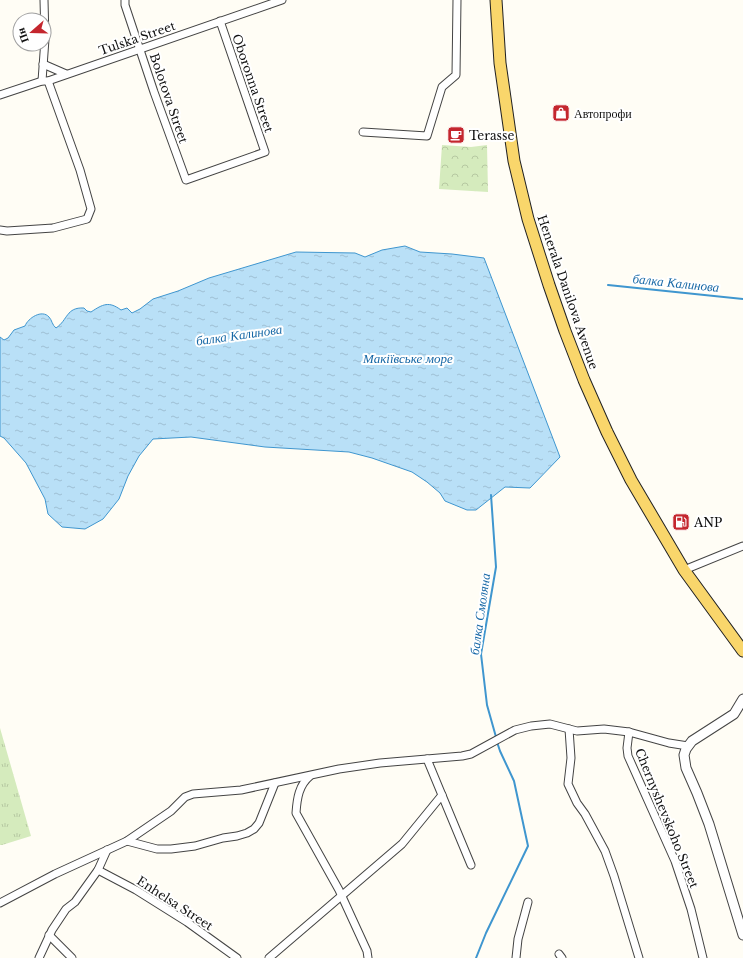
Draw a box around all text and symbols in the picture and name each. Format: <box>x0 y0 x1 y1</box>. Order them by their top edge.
north arrow <box>12 12 52 52</box>
street label: Tulska Street <box>97 18 178 58</box>
text: Пн <box>13 25 32 45</box>
street label: Oboronna Street <box>229 32 277 135</box>
street label: Bolotova Street <box>147 51 192 145</box>
shop icon: Автопрофи <box>551 103 571 123</box>
place label: Автопрофи <box>574 106 632 121</box>
cafe icon: Terasse <box>446 125 466 145</box>
place label: Terasse <box>469 128 514 143</box>
street label: Henerala Danilova Avenue <box>534 213 602 371</box>
water label: балка Калинова <box>632 270 721 296</box>
water label: балка Калинова <box>195 320 284 349</box>
water label: Макіївське море <box>362 350 453 367</box>
fuel station icon: ANP <box>671 512 691 532</box>
place label: ANP <box>693 515 722 530</box>
water label: балка Смоляна <box>466 572 494 656</box>
street label: Chernyshevskoho Street <box>632 746 702 891</box>
street label: Enhelsa Street <box>134 873 216 933</box>

